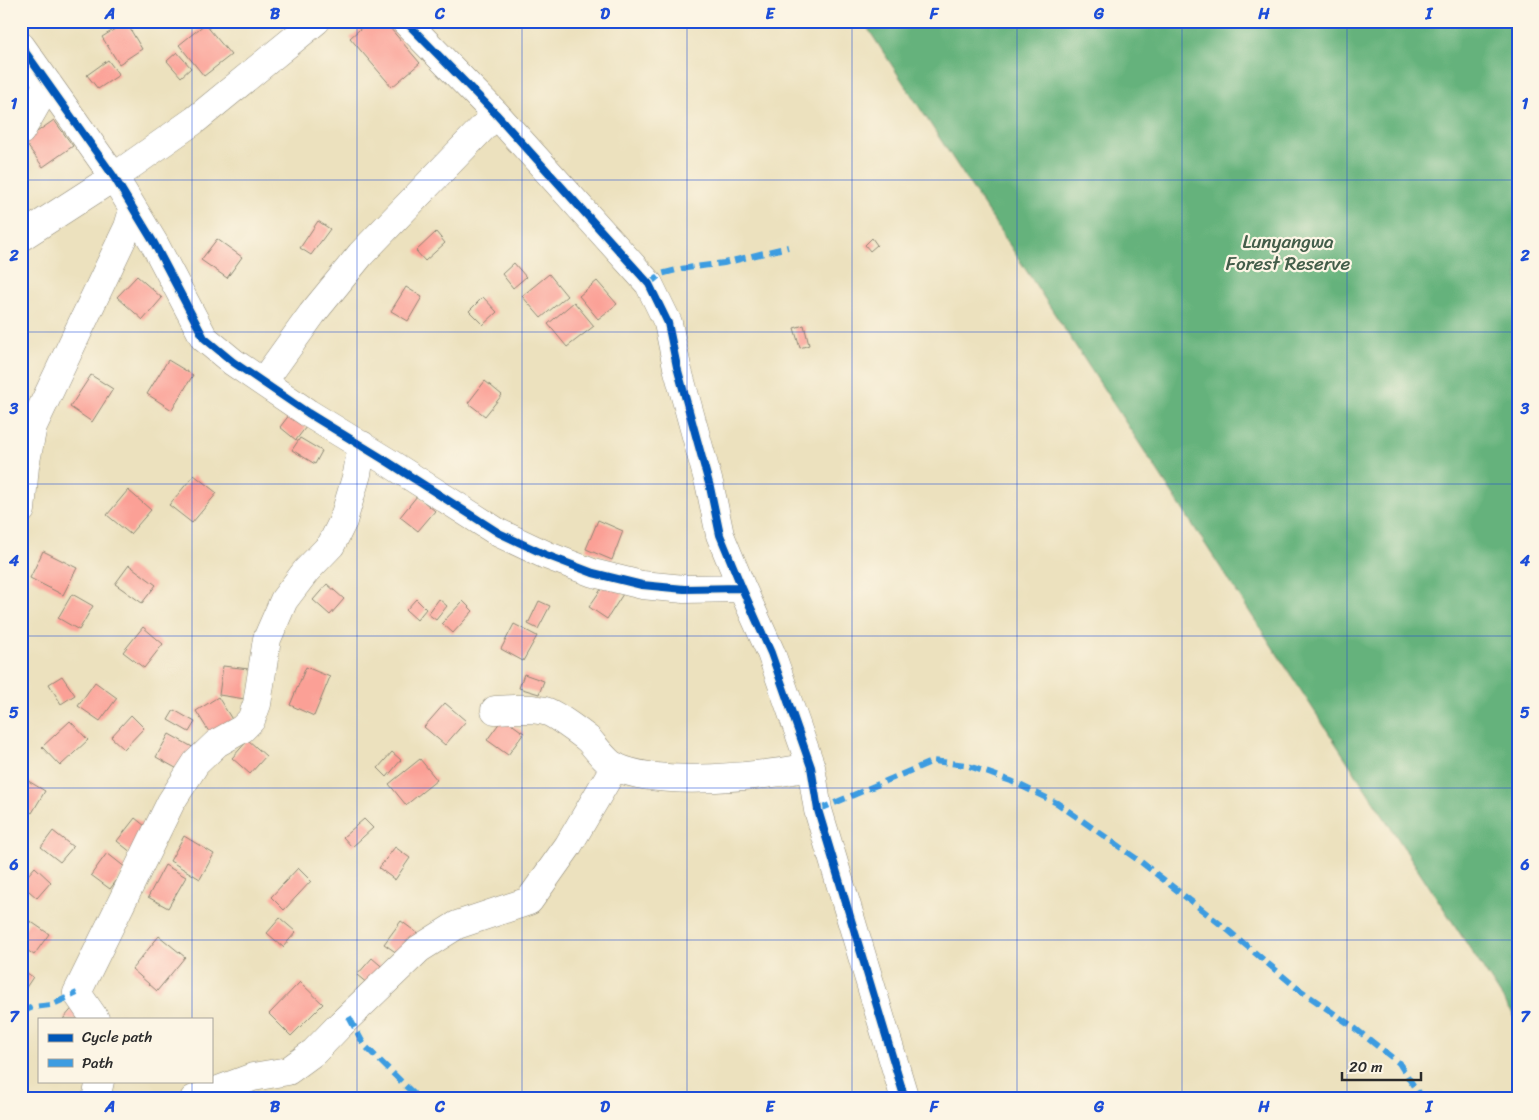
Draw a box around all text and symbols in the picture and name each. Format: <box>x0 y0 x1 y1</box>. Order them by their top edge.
text: A <box>104 0 115 28</box>
text: B <box>270 0 281 28</box>
text: C <box>434 0 446 28</box>
text: D <box>600 0 610 28</box>
text: E <box>766 0 776 28</box>
text: F <box>929 0 940 28</box>
text: G <box>1093 0 1105 28</box>
text: H <box>1257 0 1270 28</box>
text: I <box>1425 0 1434 28</box>
text: 1 <box>11 89 18 118</box>
text: 1 <box>1522 89 1529 118</box>
park label: Lunyangwa Forest Reserve <box>1226 225 1350 280</box>
text: 2 <box>8 241 19 270</box>
text: 2 <box>1519 241 1530 270</box>
text: 3 <box>9 394 19 423</box>
text: 3 <box>1520 394 1530 423</box>
text: 4 <box>8 546 19 575</box>
text: 4 <box>1519 546 1530 575</box>
text: 5 <box>9 698 19 727</box>
text: 5 <box>1520 698 1530 727</box>
text: 6 <box>8 850 19 879</box>
text: 6 <box>1519 850 1530 879</box>
text: 7 <box>9 1002 20 1031</box>
text: 7 <box>1520 1002 1531 1031</box>
legend <box>38 1018 212 1082</box>
text: Cycle path <box>82 1024 153 1050</box>
text: Path <box>82 1050 113 1076</box>
scale bar <box>1342 1050 1420 1082</box>
text: 20 m <box>1349 1054 1383 1080</box>
text: A <box>104 1092 115 1120</box>
text: B <box>270 1092 281 1120</box>
text: C <box>434 1092 446 1120</box>
text: D <box>600 1092 610 1120</box>
text: E <box>766 1092 776 1120</box>
text: F <box>929 1092 940 1120</box>
text: G <box>1093 1092 1105 1120</box>
text: H <box>1257 1092 1270 1120</box>
text: I <box>1425 1092 1434 1120</box>

